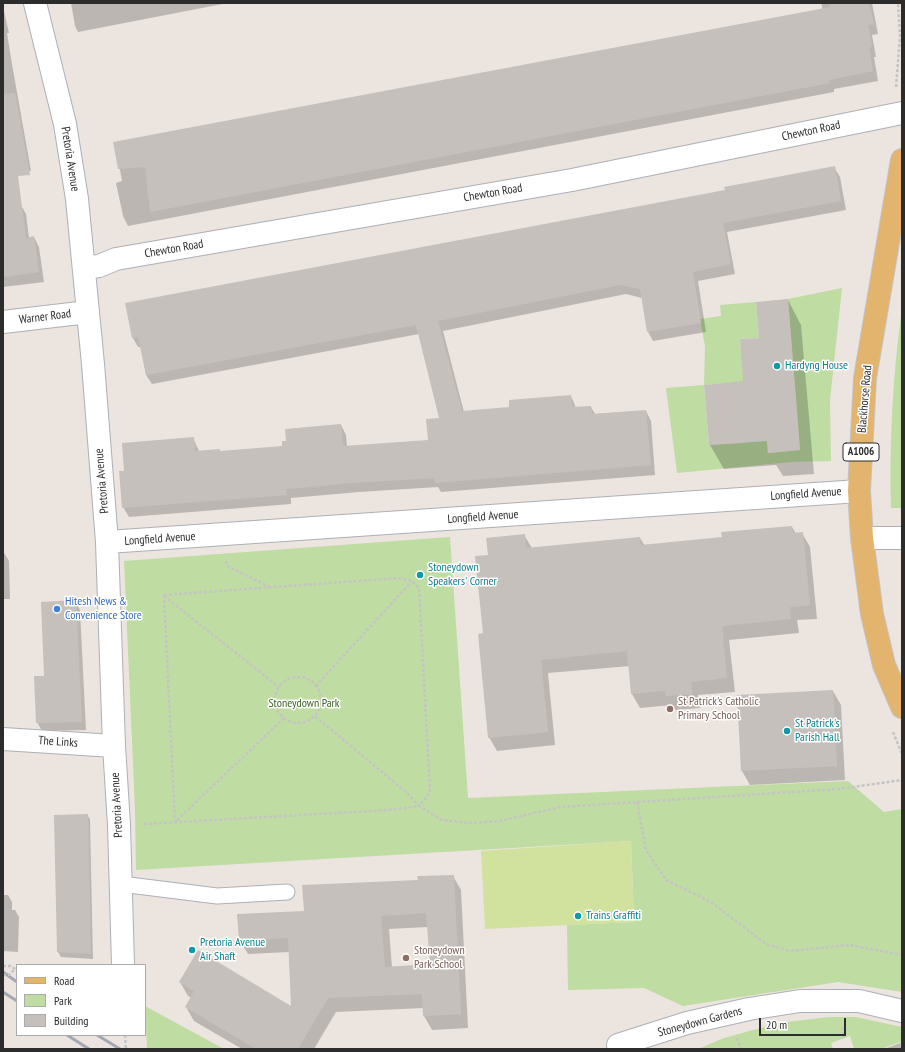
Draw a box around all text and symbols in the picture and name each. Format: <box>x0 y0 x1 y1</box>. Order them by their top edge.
street label: Chewton Road <box>780 118 842 144</box>
street label: Pretoria Avenue <box>58 126 82 192</box>
street label: Chewton Road <box>463 181 523 205</box>
street label: Chewton Road <box>144 237 204 261</box>
street label: Warner Road <box>18 307 72 327</box>
place label: Hardyng House <box>785 359 848 373</box>
marker: Hardyng House <box>772 361 782 371</box>
street label: Blackhorse Road <box>855 365 875 433</box>
road number: A1006 <box>843 443 879 461</box>
street label: Pretoria Avenue <box>92 448 112 514</box>
street label: Longfield Avenue <box>770 484 842 504</box>
street label: Longfield Avenue <box>447 507 519 527</box>
street label: Longfield Avenue <box>124 529 196 549</box>
place label: Stoneydown Speakers' Corner <box>428 561 497 589</box>
marker: Stoneydown Speakers' Corner <box>415 570 425 580</box>
place label: Hitesh News & Convenience Store <box>65 595 142 623</box>
marker: Hitesh News & Convenience Store <box>52 604 62 614</box>
place label: St Patrick's Catholic Primary School <box>678 695 759 723</box>
park label: Stoneydown Park <box>268 697 340 711</box>
marker: St Patrick's Catholic Primary School <box>665 704 675 714</box>
place label: St Patrick's Parish Hall <box>795 717 840 745</box>
marker: St Patrick's Parish Hall <box>782 726 792 736</box>
street label: The Links <box>38 733 78 751</box>
street label: Pretoria Avenue <box>108 772 126 838</box>
place label: Trains Graffiti <box>586 909 641 923</box>
marker: Trains Graffiti <box>573 911 583 921</box>
place label: Pretoria Avenue Air Shaft <box>200 936 265 964</box>
place label: Stoneydown Park School <box>414 944 465 972</box>
marker: Pretoria Avenue Air Shaft <box>187 945 197 955</box>
marker: Stoneydown Park School <box>401 953 411 963</box>
legend <box>16 964 146 1036</box>
text: Road <box>54 973 74 988</box>
text: Park <box>54 993 72 1008</box>
street label: Stoneydown Gardens <box>656 1004 744 1040</box>
scale bar <box>761 1010 848 1036</box>
text: Building <box>54 1013 89 1028</box>
text: 20 m <box>766 1017 787 1032</box>

